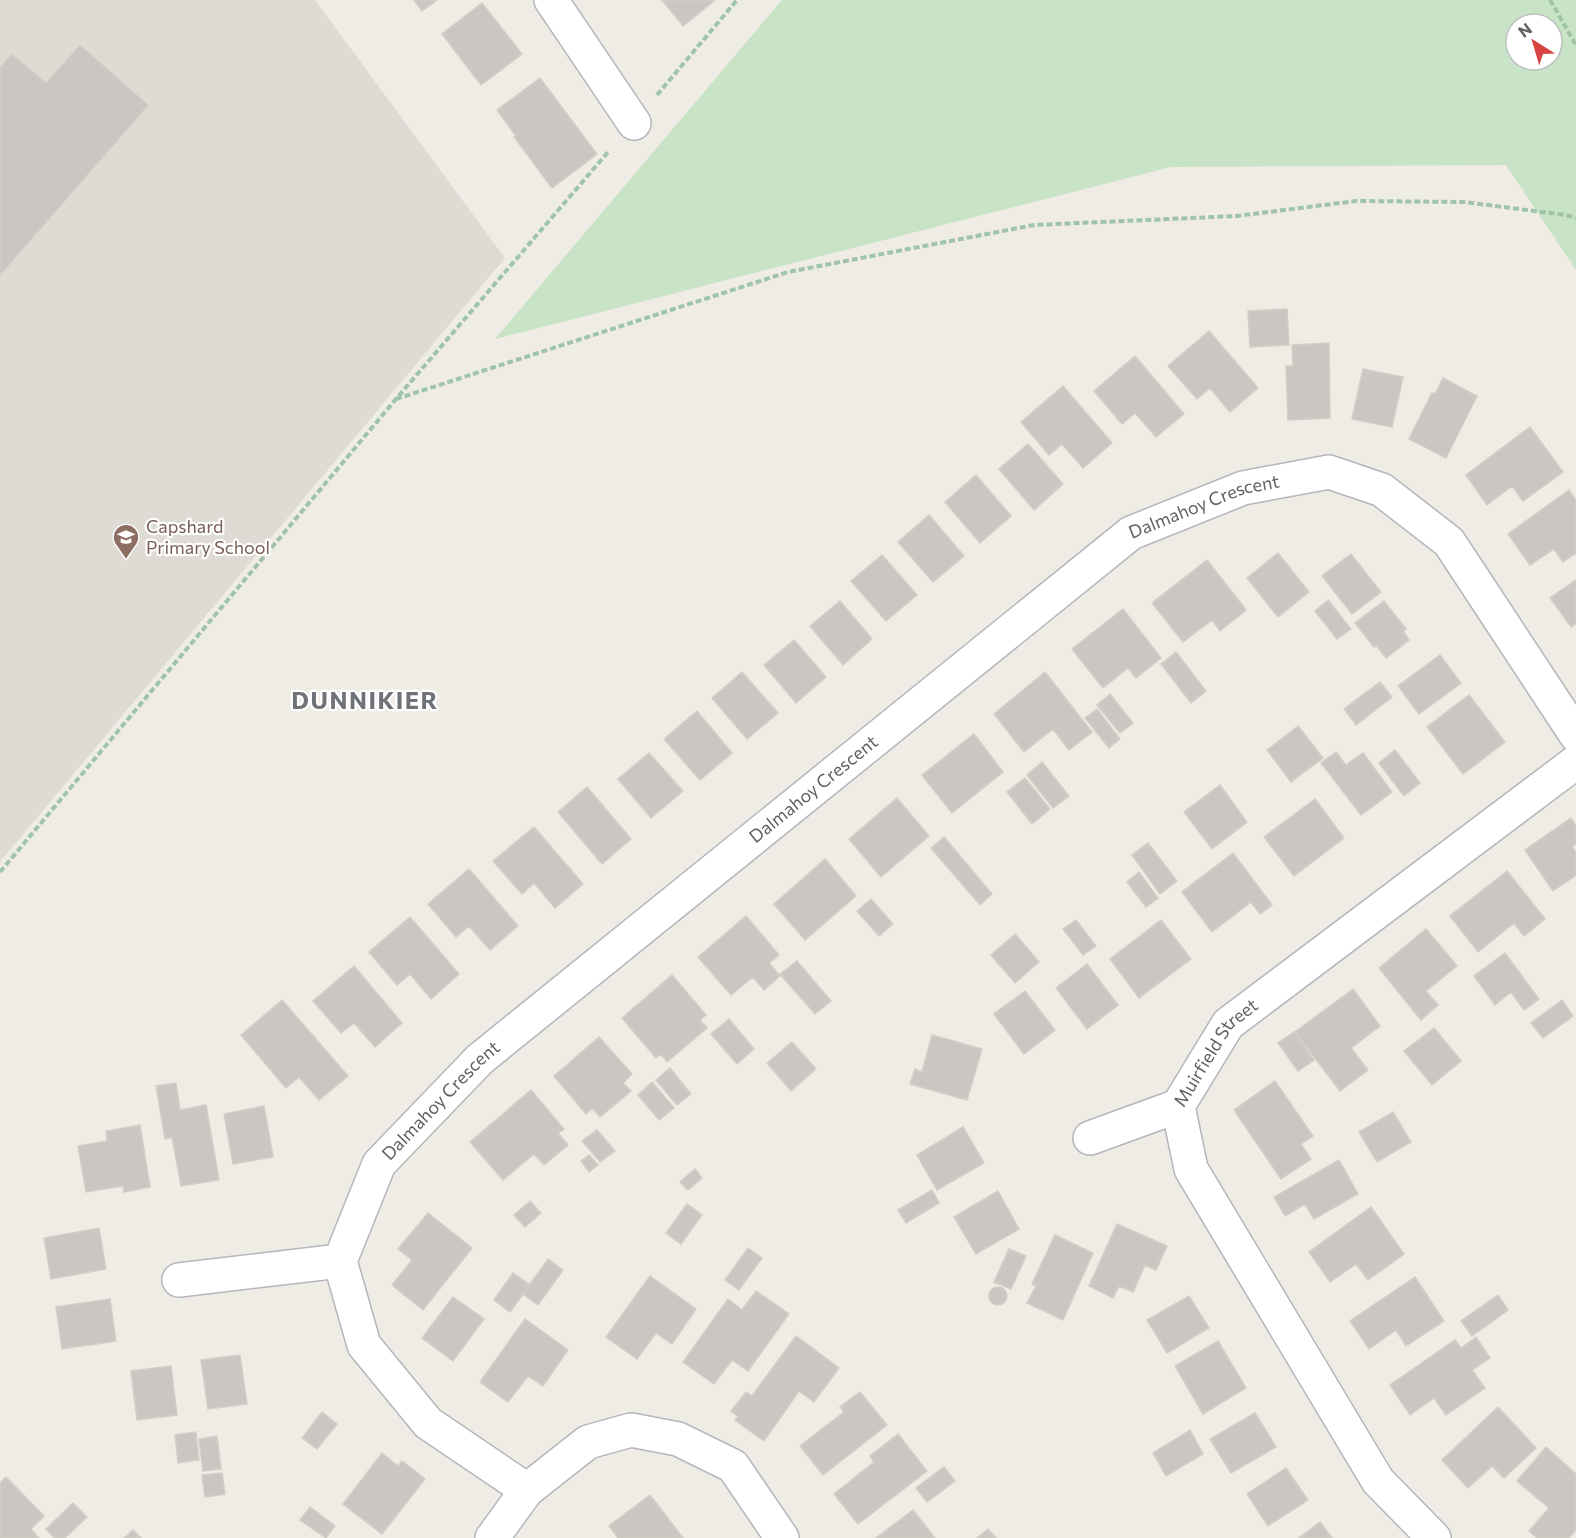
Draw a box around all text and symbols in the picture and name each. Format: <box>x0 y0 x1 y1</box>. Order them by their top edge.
north arrow <box>1504 12 1564 72</box>
text: N <box>1514 18 1535 41</box>
street label: Dalmahoy Crescent <box>1125 469 1281 543</box>
place label: Capshard Primary School <box>146 515 270 558</box>
school or university icon: Capshard Primary School <box>111 522 141 560</box>
district label: DUNNIKIER <box>291 685 439 714</box>
street label: Dalmahoy Crescent <box>744 730 882 847</box>
street label: Muirfield Street <box>1168 993 1262 1110</box>
street label: Dalmahoy Crescent <box>377 1036 504 1164</box>

